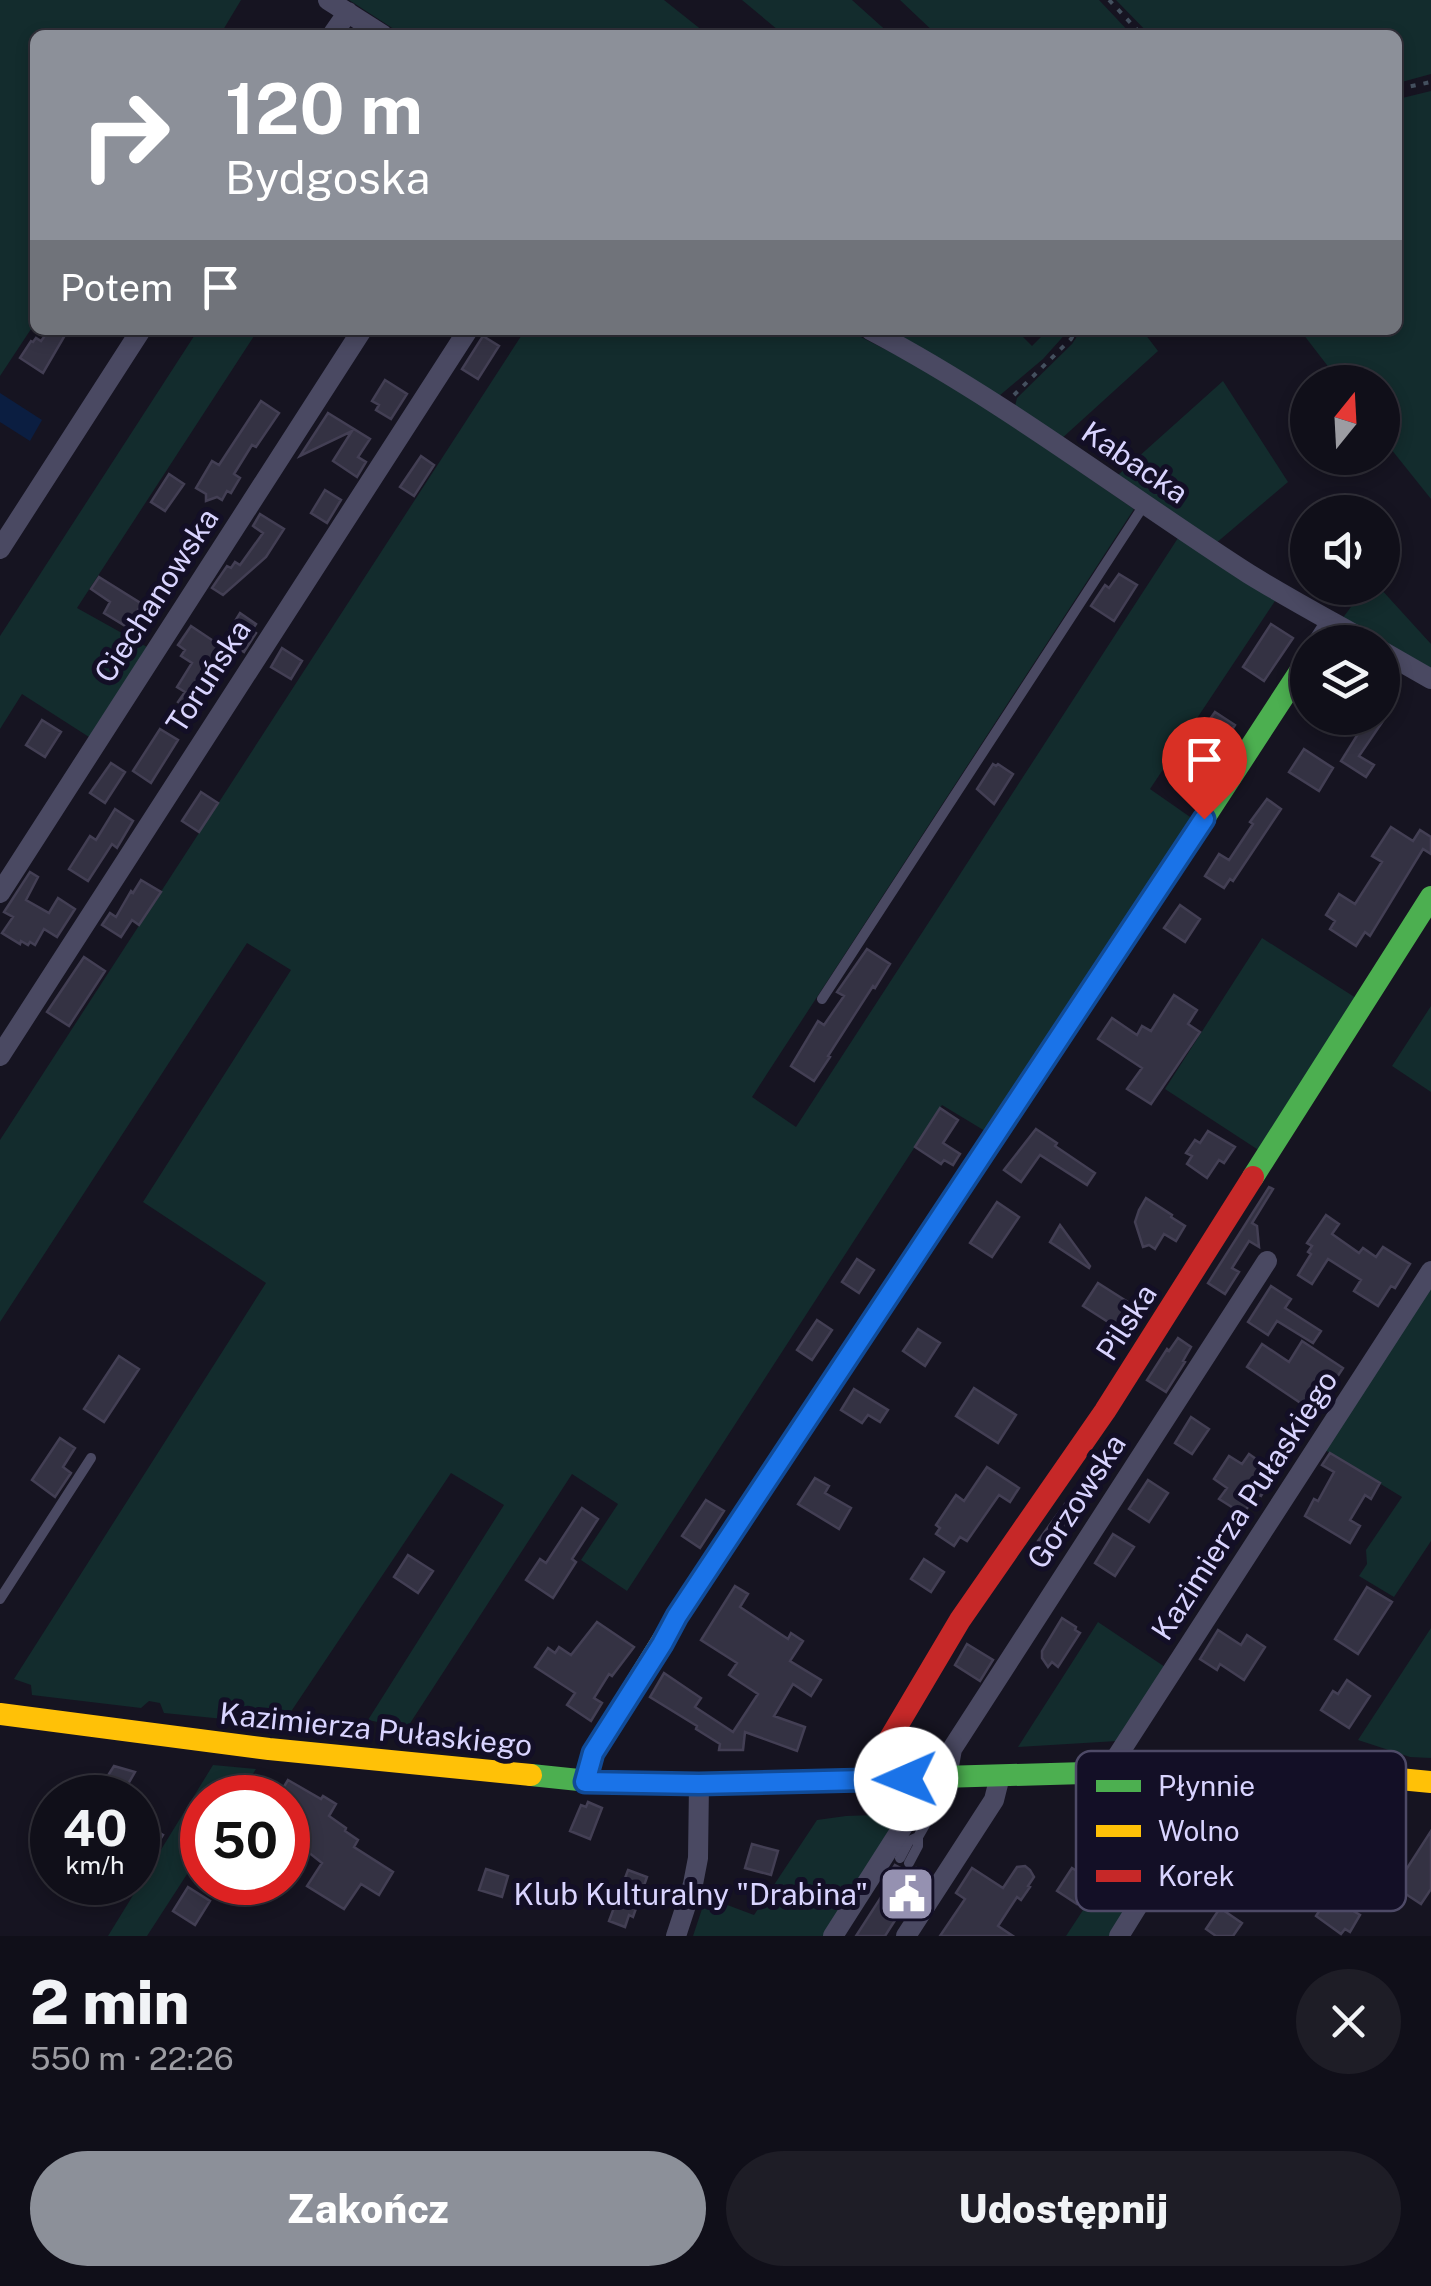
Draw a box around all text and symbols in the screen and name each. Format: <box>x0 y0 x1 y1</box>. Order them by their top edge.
text: 120 m <box>225 67 423 150</box>
icon: right <box>60 70 190 200</box>
text: Bydgoska <box>225 151 430 204</box>
icon: arrive <box>193 260 248 315</box>
text: Potem <box>60 265 173 310</box>
north arrow <box>1290 365 1400 475</box>
map controls <box>1290 365 1400 735</box>
street label: Kabacka <box>1075 413 1195 511</box>
button: sound <box>1290 495 1400 605</box>
street label: Ciechanowska <box>86 501 226 689</box>
street label: Toruńska <box>158 613 258 739</box>
button: layers <box>1290 625 1400 735</box>
pin <box>1162 717 1247 820</box>
icon: arrive <box>1177 732 1232 787</box>
street label: Pilska <box>1088 1277 1164 1367</box>
street label: Kazimierza Pułaskiego <box>1143 1363 1345 1647</box>
street label: Gorzowska <box>1019 1427 1133 1575</box>
street label: Kazimierza Pułaskiego <box>218 1695 534 1763</box>
position arrow <box>854 1727 958 1831</box>
legend <box>1076 1751 1406 1911</box>
text: Płynnie <box>1158 1769 1255 1802</box>
speed limit sign: 50 <box>180 1775 310 1905</box>
text: 40 <box>62 1798 128 1857</box>
text: Wolno <box>1158 1814 1240 1847</box>
text: km/h <box>66 1850 124 1880</box>
text: Korek <box>1158 1859 1234 1892</box>
public building icon: Klub Kulturalny "Drabina" <box>877 1864 937 1924</box>
place label: Klub Kulturalny "Drabina" <box>514 1876 868 1912</box>
text: 2 min <box>30 1967 189 2038</box>
button: close <box>1296 1969 1401 2074</box>
text: 550 m · 22:26 <box>30 2040 234 2077</box>
button: Zakończ <box>30 2151 706 2266</box>
button: Udostępnij <box>726 2151 1401 2266</box>

